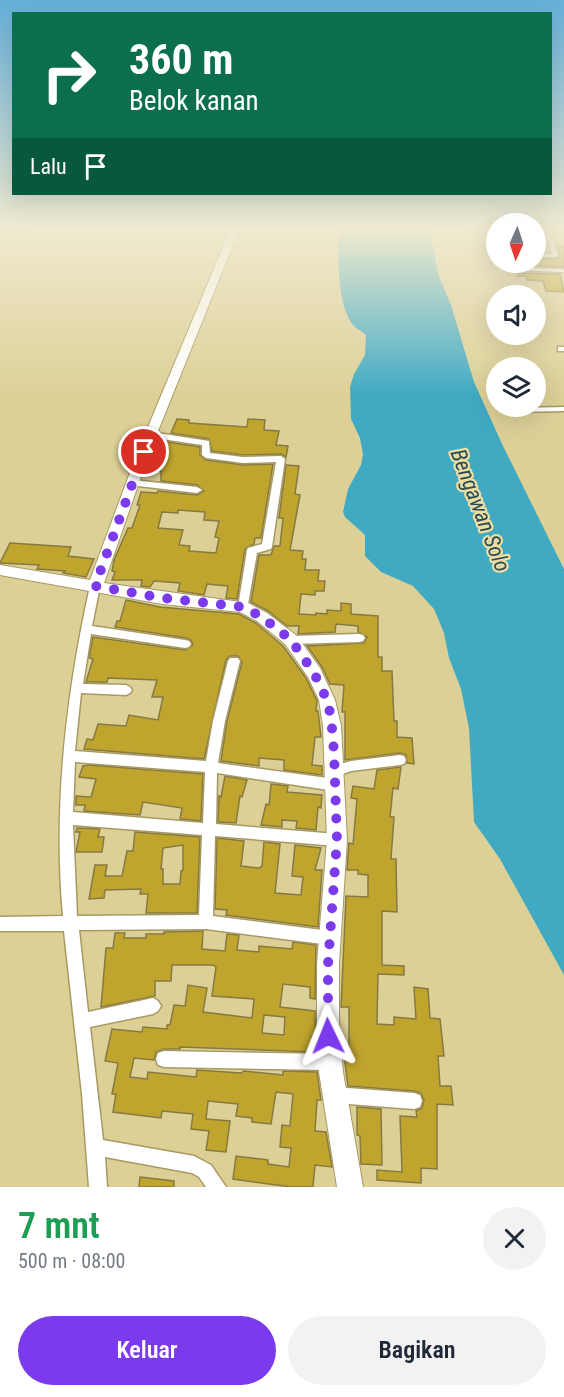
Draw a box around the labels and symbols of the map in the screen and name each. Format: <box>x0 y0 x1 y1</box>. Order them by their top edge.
north arrow <box>486 213 546 273</box>
pin <box>118 426 169 477</box>
water label: Bengawan Solo <box>446 445 515 575</box>
position arrow <box>296 1004 360 1068</box>

